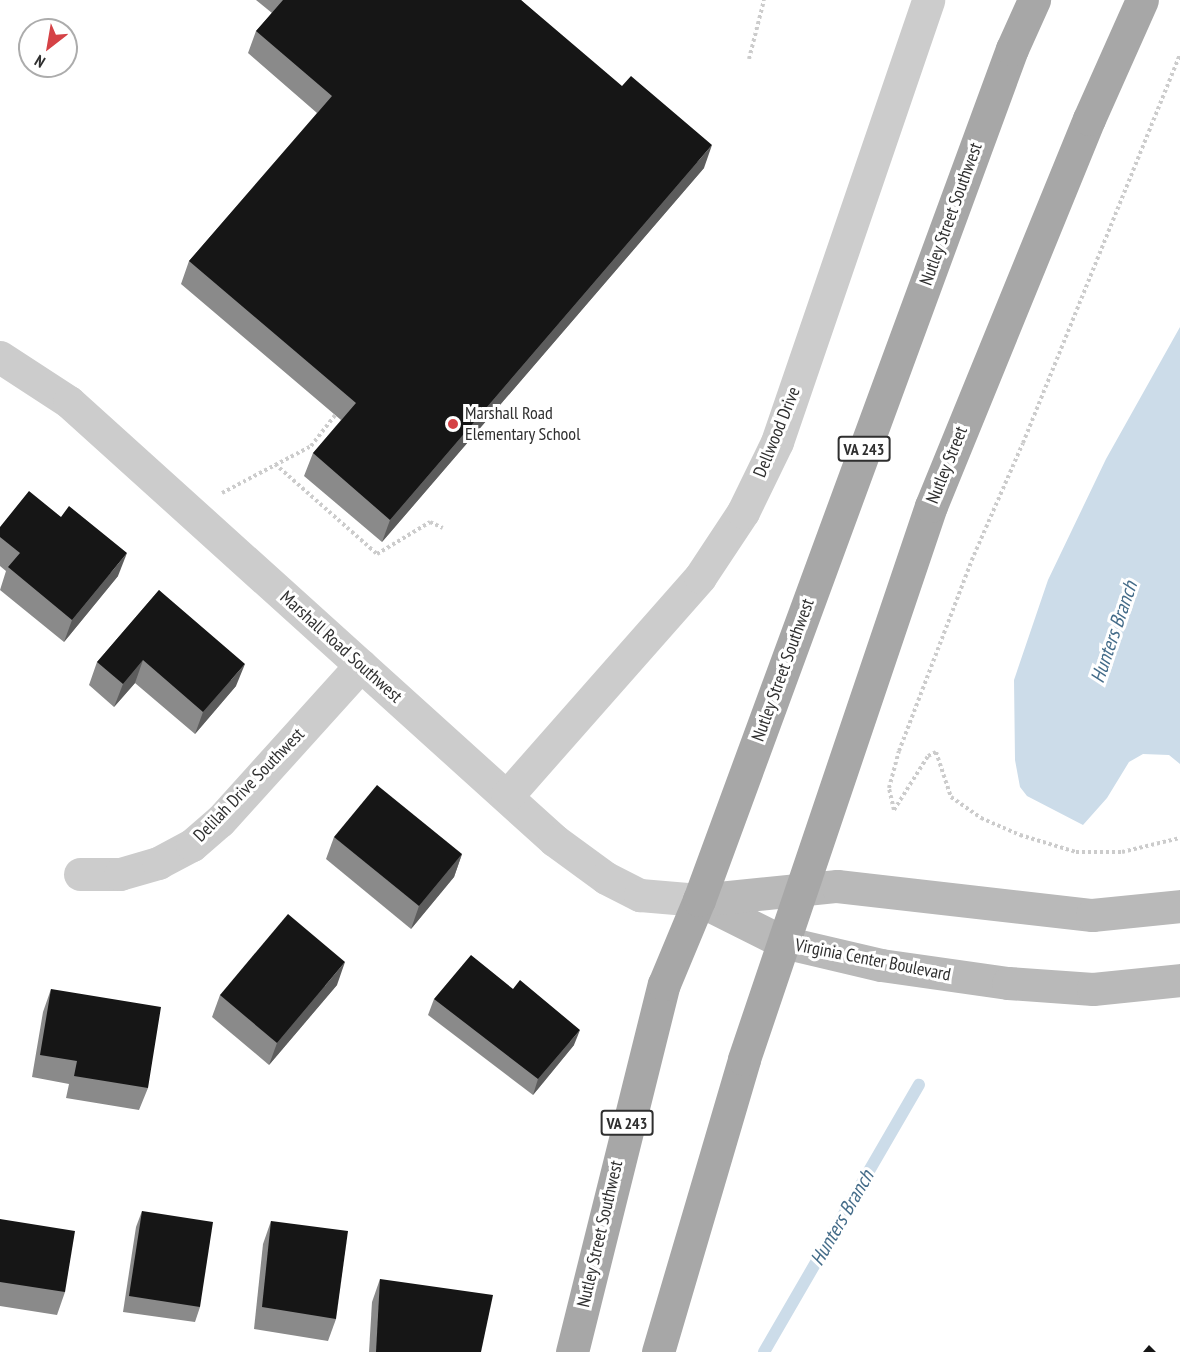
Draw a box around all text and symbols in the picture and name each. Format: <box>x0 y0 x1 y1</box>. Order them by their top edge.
north arrow <box>18 18 78 78</box>
text: N <box>31 51 49 73</box>
street label: Nutley Street Southwest <box>915 140 987 288</box>
street label: Dellwood Drive <box>749 384 805 480</box>
place label: Marshall Road Elementary School <box>465 403 581 446</box>
marker: Marshall Road Elementary School <box>446 417 460 431</box>
street label: Nutley Street <box>922 423 972 507</box>
road number: VA 243 <box>837 436 891 462</box>
water label: Hunters Branch <box>1085 578 1143 686</box>
street label: Marshall Road Southwest <box>276 587 406 707</box>
street label: Nutley Street Southwest <box>747 596 819 744</box>
street label: Delilah Drive Southwest <box>189 724 309 846</box>
street label: Virginia Center Boulevard <box>793 934 953 986</box>
road number: VA 243 <box>600 1110 654 1136</box>
street label: Nutley Street Southwest <box>573 1158 627 1310</box>
water label: Hunters Branch <box>805 1166 879 1270</box>

